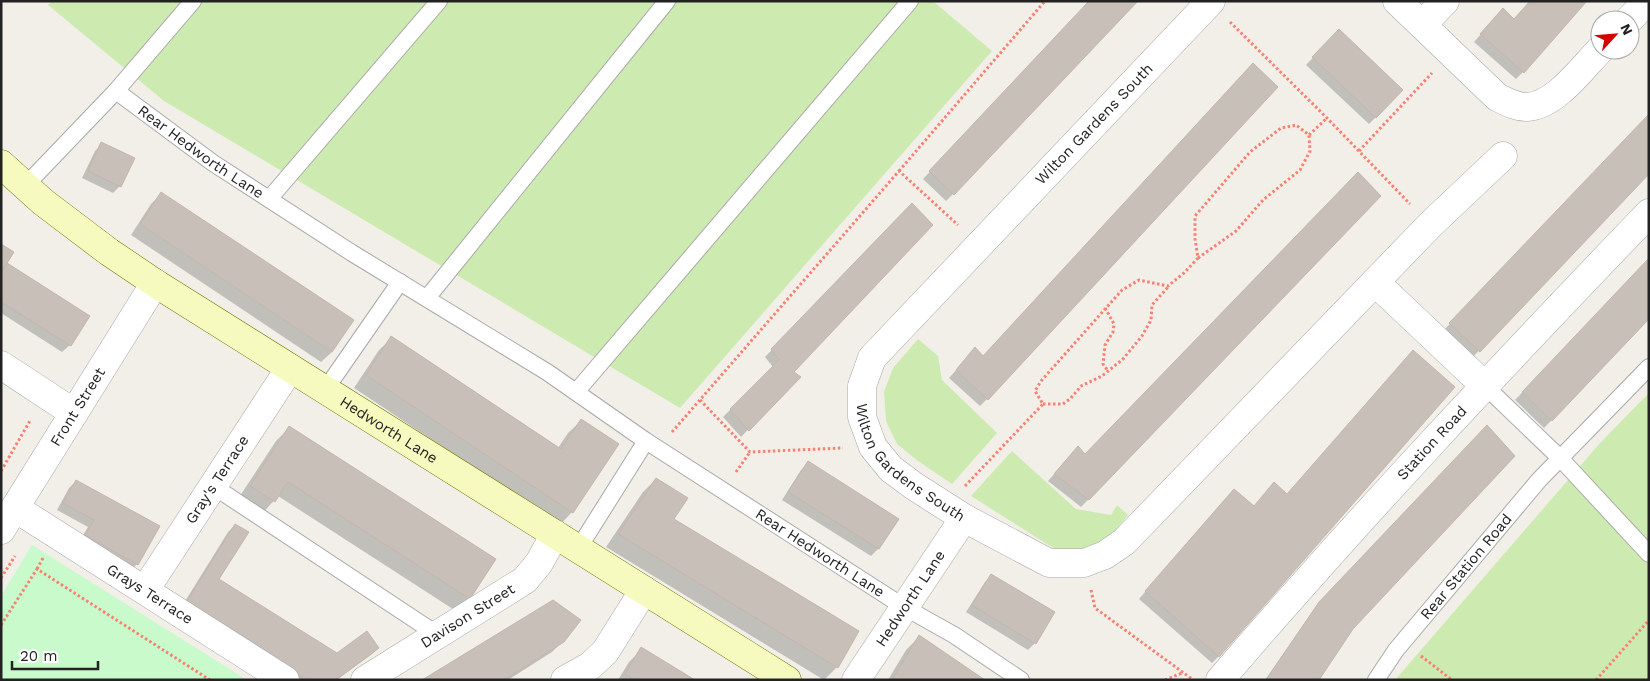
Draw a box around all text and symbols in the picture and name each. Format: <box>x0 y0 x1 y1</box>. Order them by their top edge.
north arrow <box>1590 10 1640 60</box>
text: N <box>1617 21 1636 37</box>
street label: Wilton Gardens South <box>1031 60 1157 188</box>
street label: Rear Hedworth Lane <box>134 101 267 202</box>
street label: Front Street <box>46 364 109 450</box>
street label: Hedworth Lane <box>337 392 441 467</box>
street label: Station Road <box>1393 402 1471 484</box>
street label: Wilton Gardens South <box>853 403 968 525</box>
street label: Gray's Terrace <box>182 432 253 527</box>
street label: Rear Hedworth Lane <box>752 505 888 601</box>
street label: Rear Station Road <box>1417 510 1516 623</box>
street label: Hedworth Lane <box>872 547 949 650</box>
street label: Grays Terrace <box>103 560 196 628</box>
street label: Davison Street <box>417 579 519 652</box>
scale bar <box>12 638 99 670</box>
text: 20 m <box>20 647 58 665</box>

